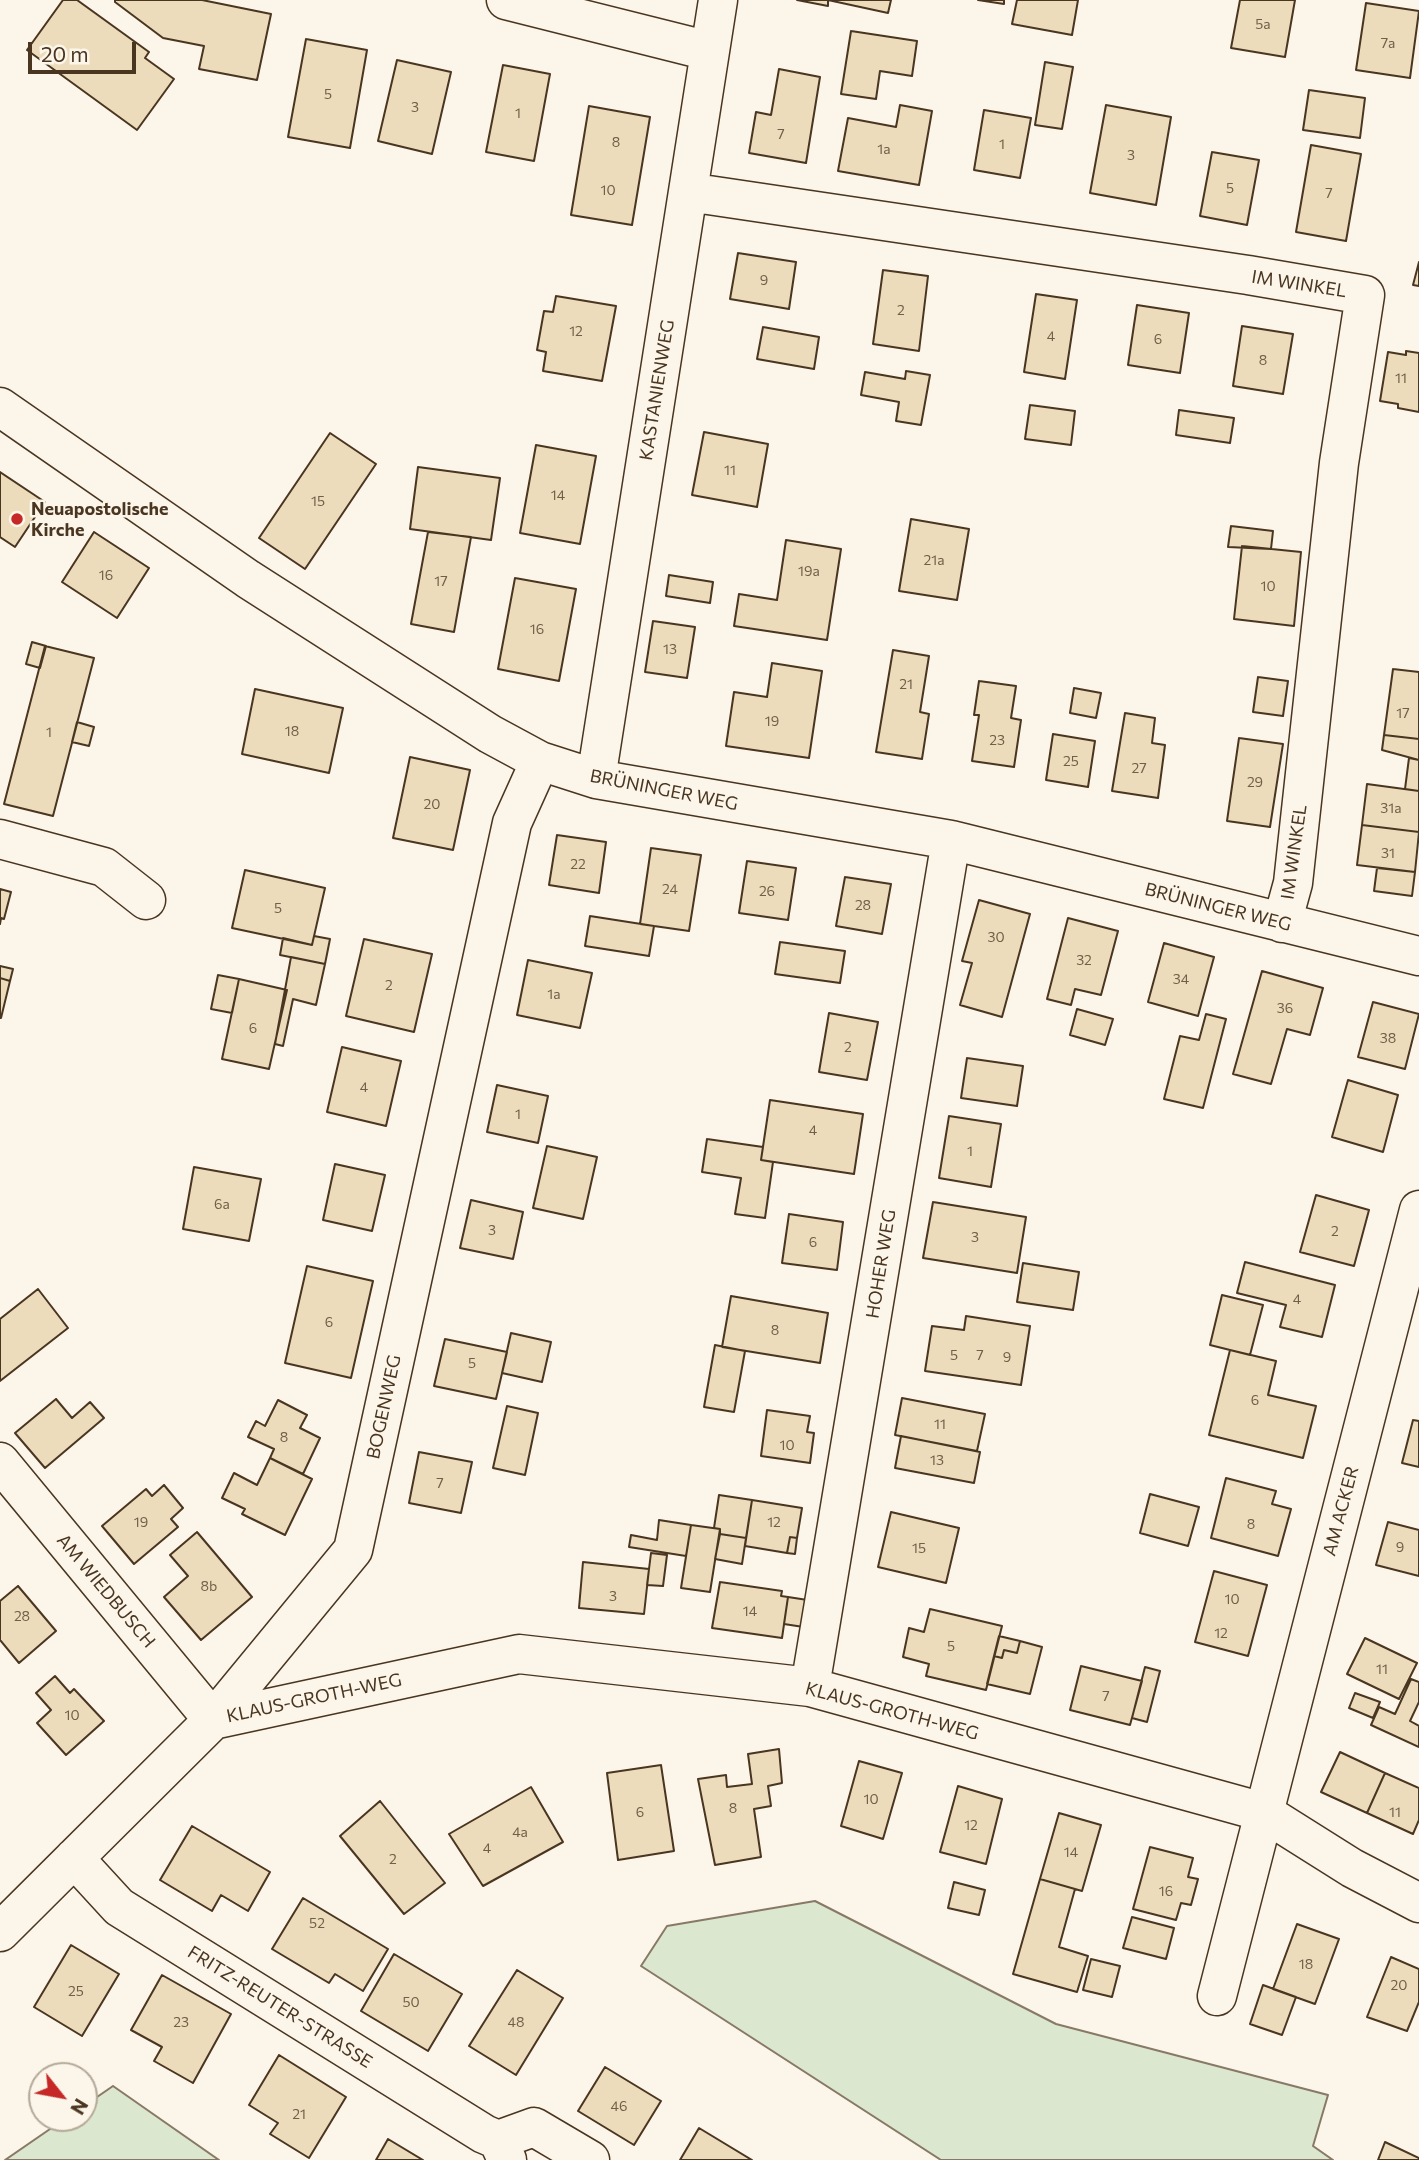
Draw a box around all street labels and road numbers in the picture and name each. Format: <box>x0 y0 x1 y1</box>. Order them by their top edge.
street label: IM WINKEL <box>1250 266 1348 302</box>
street label: KASTANIENWEG <box>635 318 679 462</box>
street label: BRÜNINGER WEG <box>588 765 740 815</box>
street label: IM WINKEL <box>1277 803 1311 901</box>
street label: BRÜNINGER WEG <box>1142 878 1294 936</box>
street label: HOHER WEG <box>862 1208 900 1320</box>
street label: BOGENWEG <box>362 1353 406 1461</box>
street label: AM ACKER <box>1319 1464 1363 1558</box>
street label: AM WIEDBUSCH <box>52 1530 160 1652</box>
street label: KLAUS-GROTH-WEG <box>224 1669 404 1727</box>
street label: KLAUS-GROTH-WEG <box>803 1677 981 1745</box>
street label: FRITZ-REUTER-STRASSE <box>184 1941 376 2073</box>

